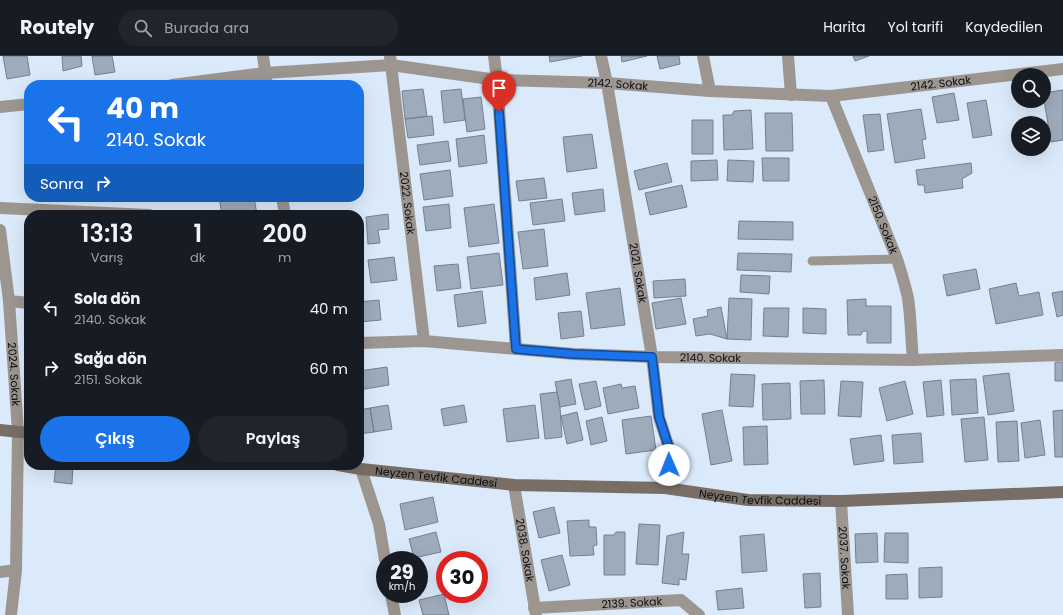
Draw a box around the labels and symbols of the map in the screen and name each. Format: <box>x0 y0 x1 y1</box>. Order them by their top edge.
pin <box>482 71 516 112</box>
street label: 2142. Sokak <box>910 72 972 95</box>
street label: 2142. Sokak <box>587 74 649 94</box>
street label: 2022. Sokak <box>396 171 419 236</box>
street label: 2150. Sokak <box>864 193 902 257</box>
street label: 2021. Sokak <box>625 242 651 304</box>
street label: 2024. Sokak <box>4 342 24 407</box>
street label: 2140. Sokak <box>680 349 741 366</box>
position arrow <box>648 444 690 486</box>
street label: Neyzen Tevfik Caddesi <box>374 463 498 491</box>
street label: Neyzen Tevfik Caddesi <box>698 485 822 509</box>
street label: 2038. Sokak <box>512 517 538 583</box>
street label: 2037. Sokak <box>835 526 854 590</box>
speed limit sign: 30 <box>436 551 488 603</box>
street label: 2139. Sokak <box>601 593 663 612</box>

